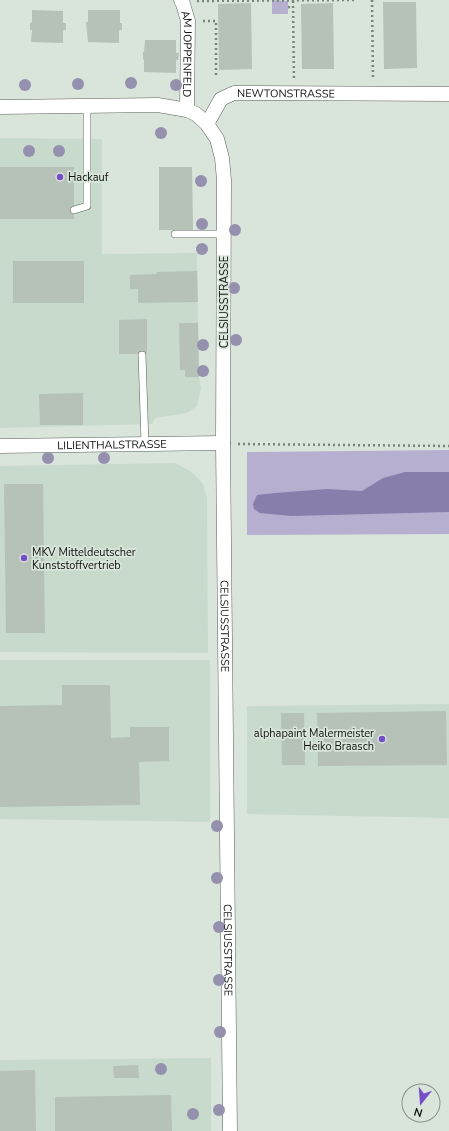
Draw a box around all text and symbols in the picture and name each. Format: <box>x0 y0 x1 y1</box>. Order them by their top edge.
street label: AM JOPPENFELD <box>178 8 196 98</box>
street label: NEWTONSTRASSE <box>237 86 335 101</box>
place label: Hackauf <box>68 170 109 185</box>
marker: Hackauf <box>55 172 65 182</box>
street label: CELSIUSSTRASSE <box>217 256 232 348</box>
street label: LILIENTHALSTRASSE <box>57 436 167 453</box>
place label: MKV Mitteldeutscher Kunststoffvertrieb <box>32 545 136 573</box>
marker: MKV Mitteldeutscher Kunststoffvertrieb <box>19 553 29 563</box>
street label: CELSIUSSTRASSE <box>217 580 233 672</box>
place label: alphapaint Malermeister Heiko Braasch <box>254 726 374 754</box>
marker: alphapaint Malermeister Heiko Braasch <box>377 734 387 744</box>
street label: CELSIUSSTRASSE <box>220 904 236 996</box>
north arrow <box>401 1083 441 1123</box>
text: N <box>412 1104 424 1120</box>

